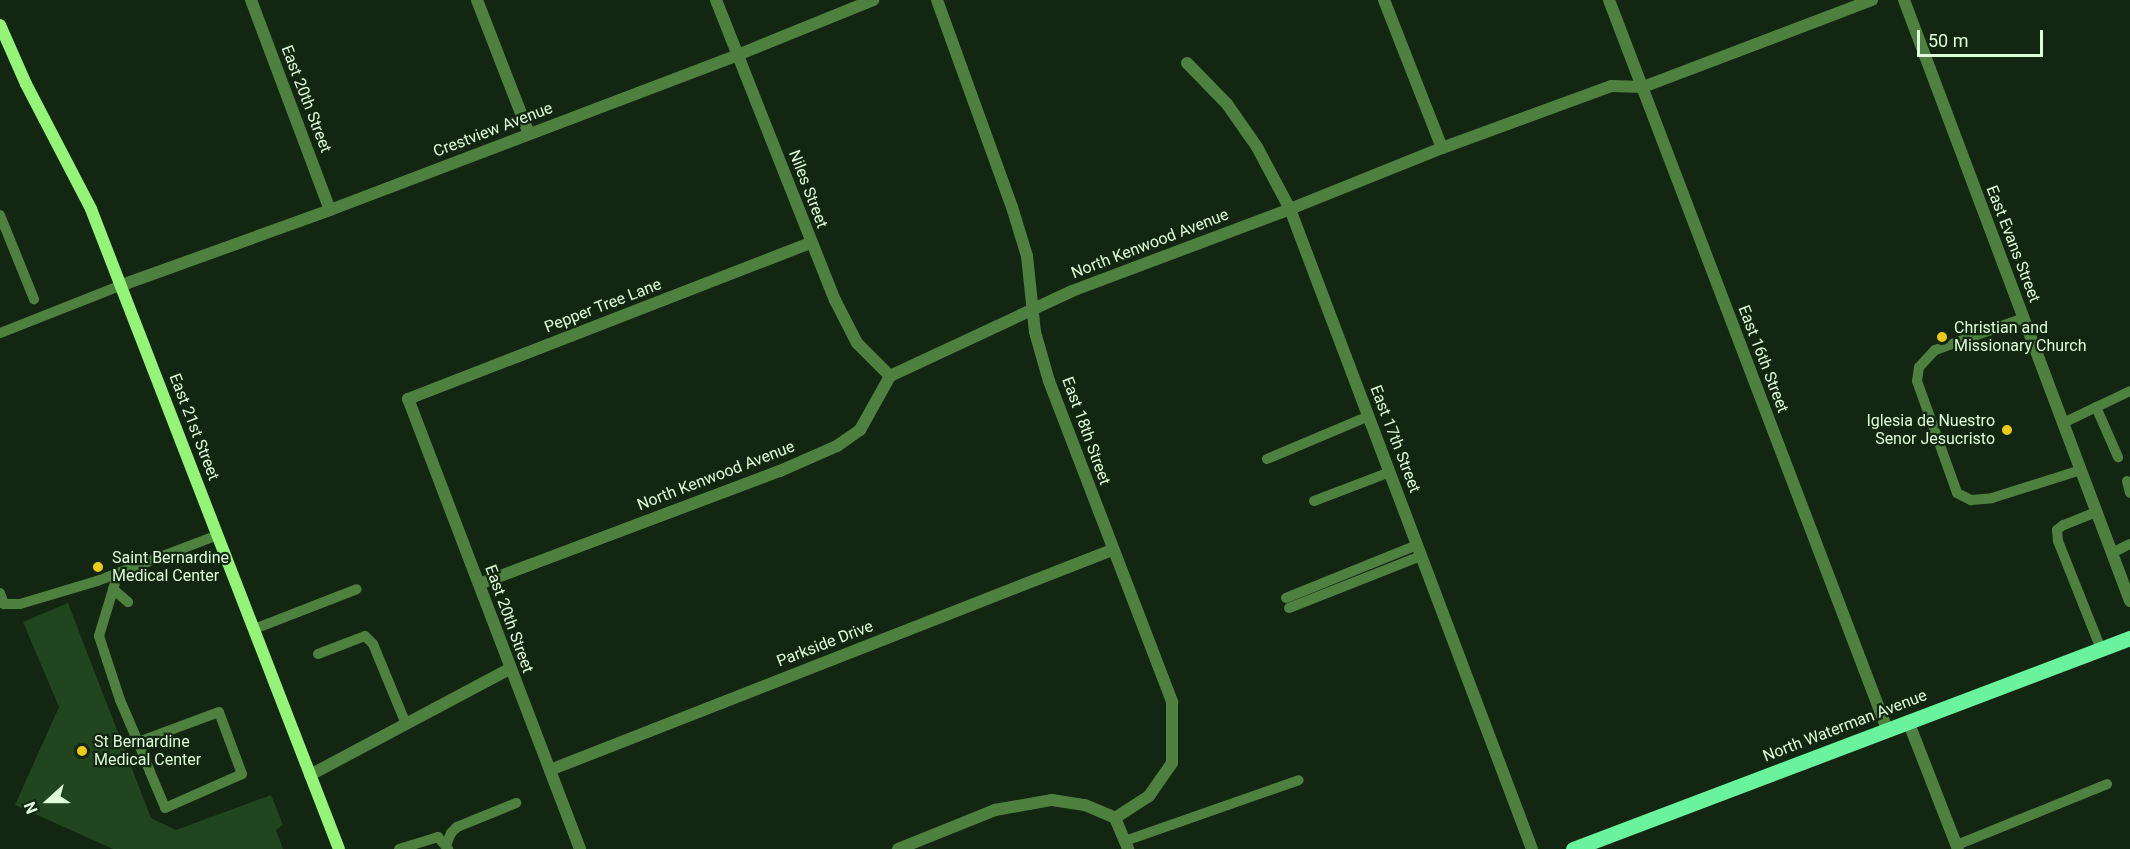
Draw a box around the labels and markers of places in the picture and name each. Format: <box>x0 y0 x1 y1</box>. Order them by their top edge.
place label: Christian and Missionary Church <box>1954 318 2087 356</box>
marker: Christian and Missionary Church <box>1935 330 1949 344</box>
place label: Iglesia de Nuestro Senor Jesucristo <box>1866 411 1995 449</box>
marker: Iglesia de Nuestro Senor Jesucristo <box>2000 423 2014 437</box>
place label: Saint Bernardine Medical Center <box>112 548 229 586</box>
marker: Saint Bernardine Medical Center <box>89 558 107 576</box>
place label: St Bernardine Medical Center <box>94 732 201 770</box>
marker: St Bernardine Medical Center <box>75 744 89 758</box>

